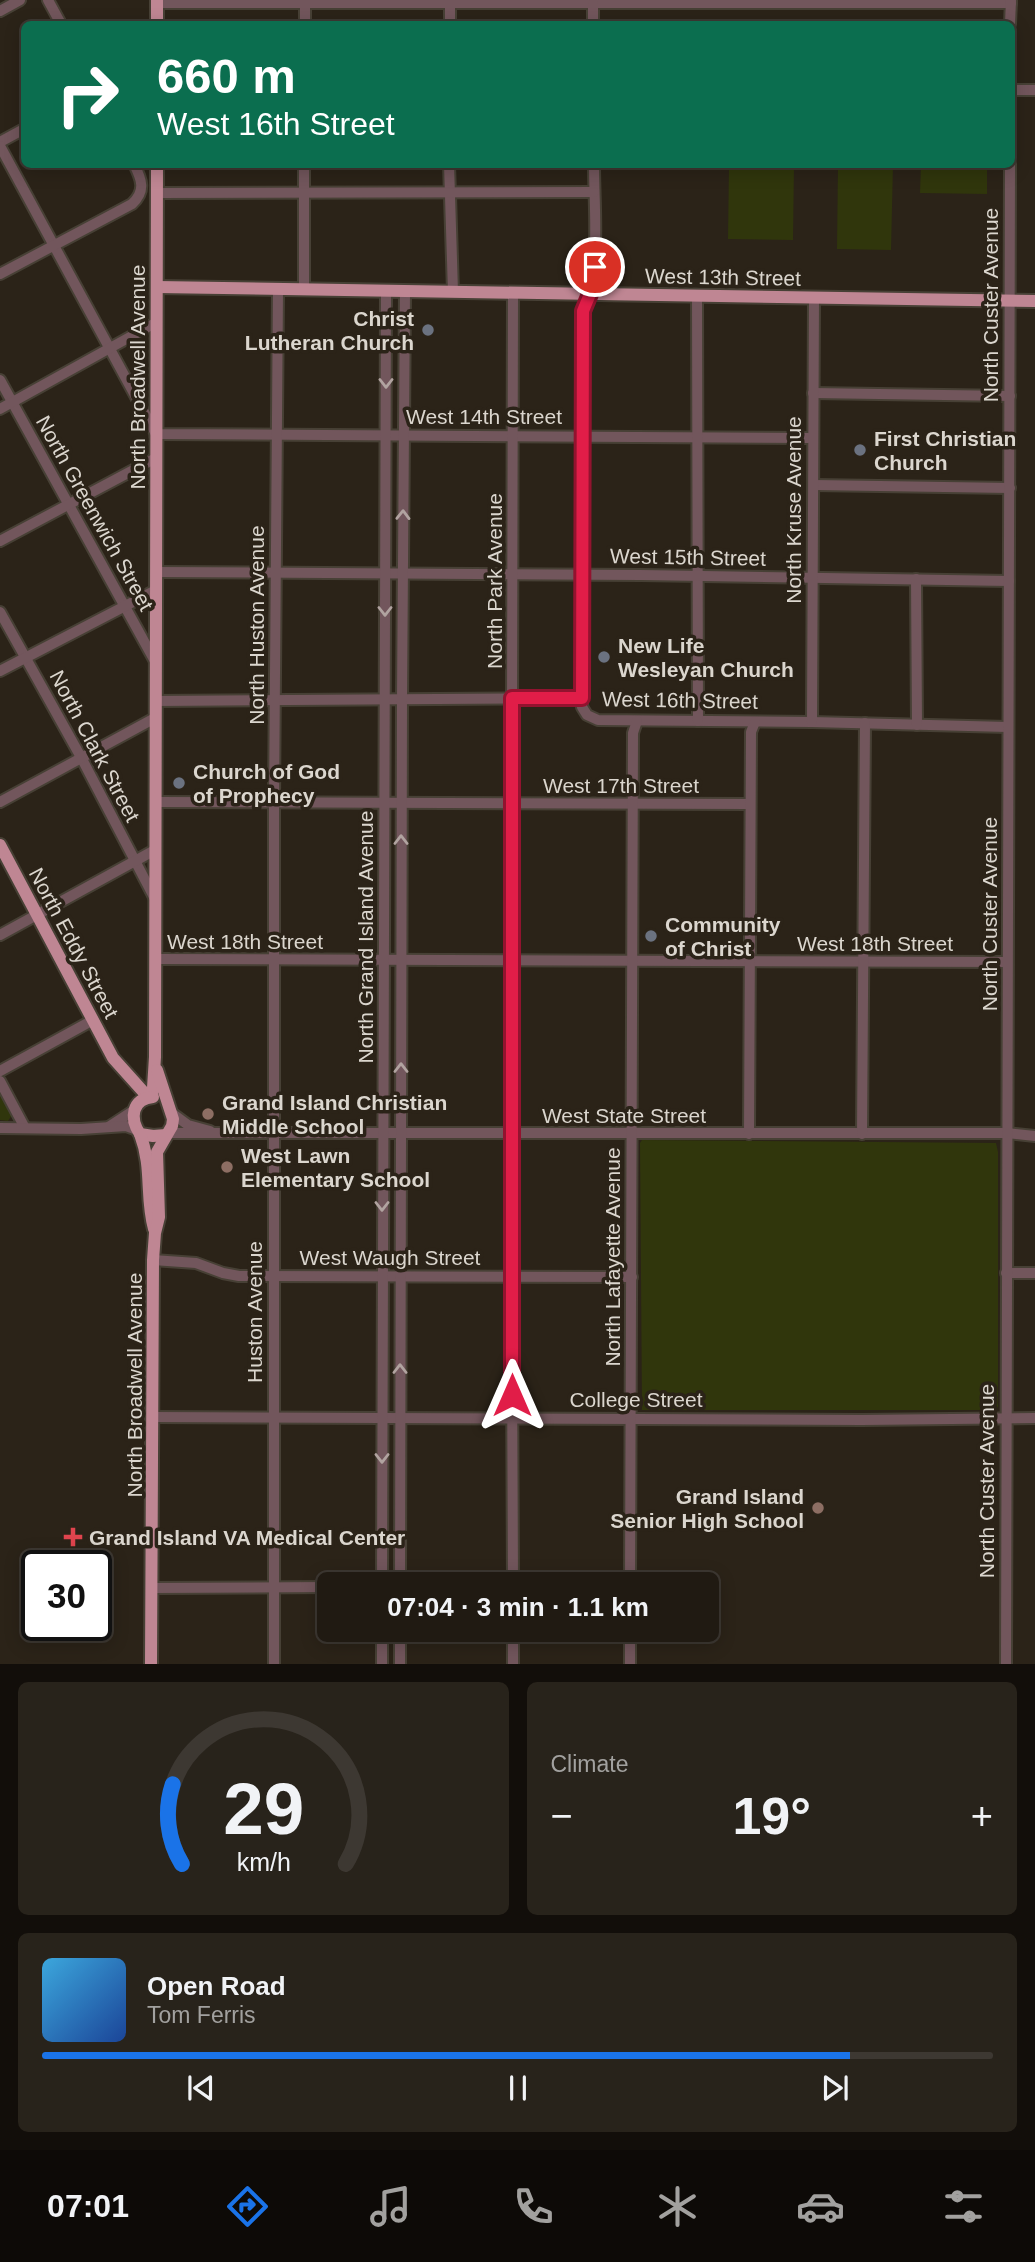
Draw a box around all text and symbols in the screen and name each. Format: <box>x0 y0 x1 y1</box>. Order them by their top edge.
icon: right <box>42 49 133 140</box>
text: 660 m <box>157 49 296 103</box>
text: West 16th Street <box>157 106 395 142</box>
street label: North Custer Avenue <box>979 208 1002 402</box>
pin <box>565 237 625 297</box>
icon: arrive <box>576 248 614 286</box>
street label: West 13th Street <box>645 264 801 290</box>
street label: North Broadwell Avenue <box>126 265 149 489</box>
place label: Christ Lutheran Church <box>245 307 414 354</box>
marker: Christ Lutheran Church <box>420 322 436 338</box>
one-way arrow <box>378 379 394 389</box>
street label: West 14th Street <box>406 405 562 428</box>
street label: North Greenwich Street <box>32 411 158 615</box>
street label: North Kruse Avenue <box>782 416 805 604</box>
place label: First Christian Church <box>874 427 1016 474</box>
marker: First Christian Church <box>852 442 868 458</box>
street label: North Park Avenue <box>483 493 506 669</box>
one-way arrow <box>395 509 411 519</box>
street label: North Huston Avenue <box>245 525 268 725</box>
street label: West 15th Street <box>610 544 766 570</box>
one-way arrow <box>377 606 393 617</box>
place label: New Life Wesleyan Church <box>618 634 794 681</box>
marker: New Life Wesleyan Church <box>596 649 612 665</box>
street label: North Clark Street <box>45 666 145 826</box>
street label: West 16th Street <box>602 687 758 713</box>
place label: Church of God of Prophecy <box>193 760 340 807</box>
street label: West 17th Street <box>543 774 699 797</box>
marker: Church of God of Prophecy <box>171 775 187 791</box>
street label: North Grand Island Avenue <box>354 811 377 1063</box>
street label: North Custer Avenue <box>978 817 1001 1011</box>
one-way arrow <box>393 834 409 845</box>
street label: North Eddy Street <box>25 864 123 1022</box>
place label: Community of Christ <box>665 913 781 960</box>
marker: Community of Christ <box>643 928 659 944</box>
street label: West 18th Street <box>167 930 323 953</box>
street label: West 18th Street <box>797 932 953 955</box>
one-way arrow <box>393 1062 409 1072</box>
place label: Grand Island Christian Middle School <box>222 1091 447 1138</box>
street label: West State Street <box>542 1104 706 1127</box>
marker: Grand Island Christian Middle School <box>200 1106 216 1122</box>
place label: West Lawn Elementary School <box>241 1144 430 1191</box>
street label: North Lafayette Avenue <box>601 1147 624 1367</box>
marker: West Lawn Elementary School <box>219 1159 235 1175</box>
one-way arrow <box>374 1201 390 1212</box>
street label: Huston Avenue <box>243 1241 266 1383</box>
street label: West Waugh Street <box>300 1246 481 1269</box>
street label: North Broadwell Avenue <box>123 1273 146 1497</box>
position arrow <box>475 1358 549 1432</box>
one-way arrow <box>392 1363 408 1373</box>
street label: North Custer Avenue <box>975 1384 998 1578</box>
street label: College Street <box>569 1388 703 1411</box>
one-way arrow <box>374 1453 390 1464</box>
place label: Grand Island Senior High School <box>610 1485 804 1532</box>
marker: Grand Island Senior High School <box>810 1500 826 1516</box>
place label: Grand Island VA Medical Center <box>89 1526 405 1549</box>
marker: Grand Island VA Medical Center <box>63 1527 83 1547</box>
speed limit sign: 30 <box>21 1550 112 1641</box>
text: 07:04 · 3 min · 1.1 km <box>387 1592 649 1622</box>
text: Climate <box>551 1751 628 1777</box>
text: 29 <box>223 1769 304 1850</box>
text: 19° <box>732 1787 811 1845</box>
text: − <box>551 1795 573 1837</box>
text: + <box>971 1795 993 1837</box>
text: km/h <box>236 1848 290 1876</box>
text: Open Road <box>147 1971 286 2001</box>
text: Tom Ferris <box>147 2002 256 2028</box>
icon: previous <box>182 2069 220 2107</box>
icon: pause <box>499 2069 537 2107</box>
icon: next <box>816 2069 854 2107</box>
icon: directions <box>223 2182 272 2231</box>
icon: music <box>366 2182 415 2231</box>
icon: phone <box>509 2182 558 2231</box>
icon: climate <box>653 2182 702 2231</box>
icon: car <box>796 2182 845 2231</box>
icon: filters <box>939 2182 988 2231</box>
text: 07:01 <box>47 2188 129 2224</box>

